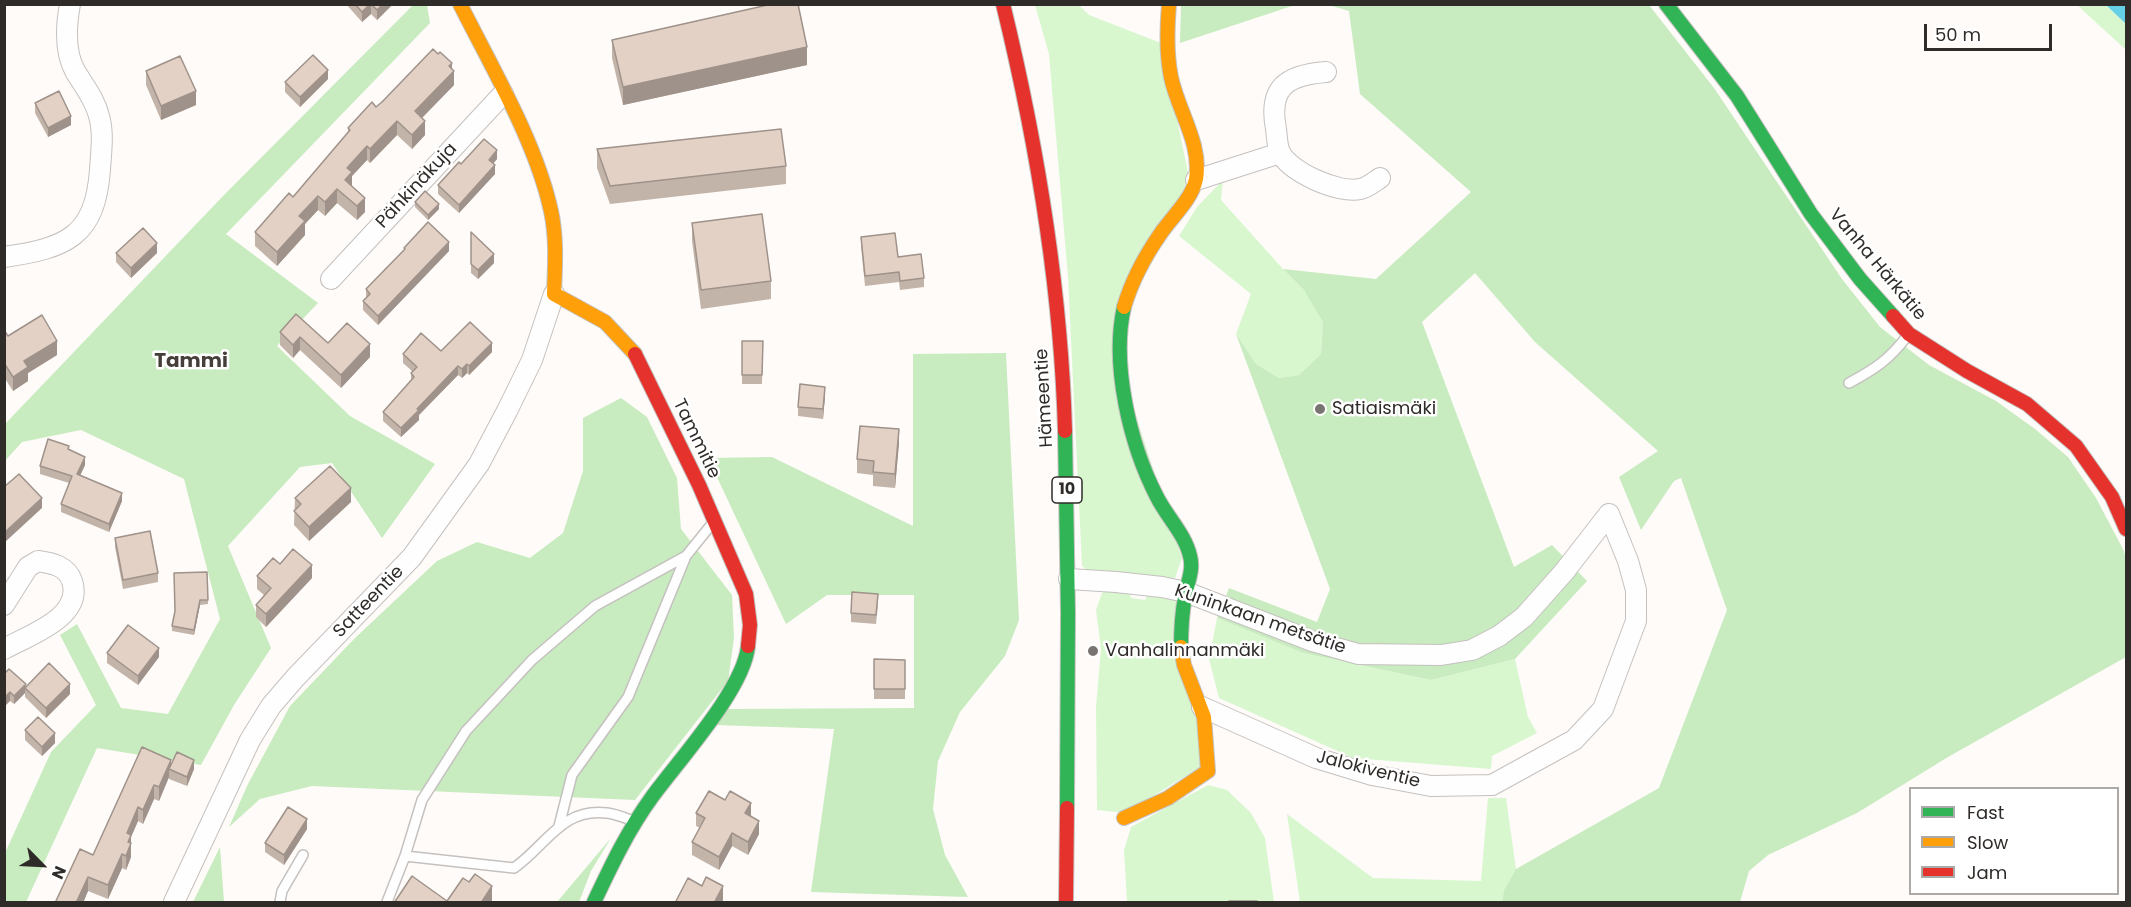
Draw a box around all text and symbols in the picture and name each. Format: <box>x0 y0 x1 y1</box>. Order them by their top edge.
scale bar <box>1927 12 2054 50</box>
text: 50 m <box>1935 22 1981 47</box>
street label: Pähkinäkuja <box>372 139 462 233</box>
street label: Vanha Härkätie <box>1824 205 1930 325</box>
street label: Hämeentie <box>1032 348 1058 448</box>
district label: Tammi <box>154 350 228 374</box>
street label: Tammitie <box>668 396 724 482</box>
place label: Satiaismäki <box>1332 398 1436 420</box>
marker: Satiaismäki <box>1313 402 1327 416</box>
road number: 10 <box>1052 477 1082 503</box>
street label: Satteentie <box>329 561 409 643</box>
street label: Kuninkaan metsätie <box>1172 581 1348 659</box>
place label: Vanhalinnanmäki <box>1105 640 1265 662</box>
marker: Vanhalinnanmäki <box>1086 644 1100 658</box>
street label: Jalokiventie <box>1314 747 1422 793</box>
legend <box>1909 787 2119 895</box>
text: Fast <box>1967 800 2004 825</box>
text: Slow <box>1967 830 2008 855</box>
north arrow <box>12 835 72 895</box>
text: Jam <box>1967 860 2007 885</box>
text: N <box>46 862 72 883</box>

